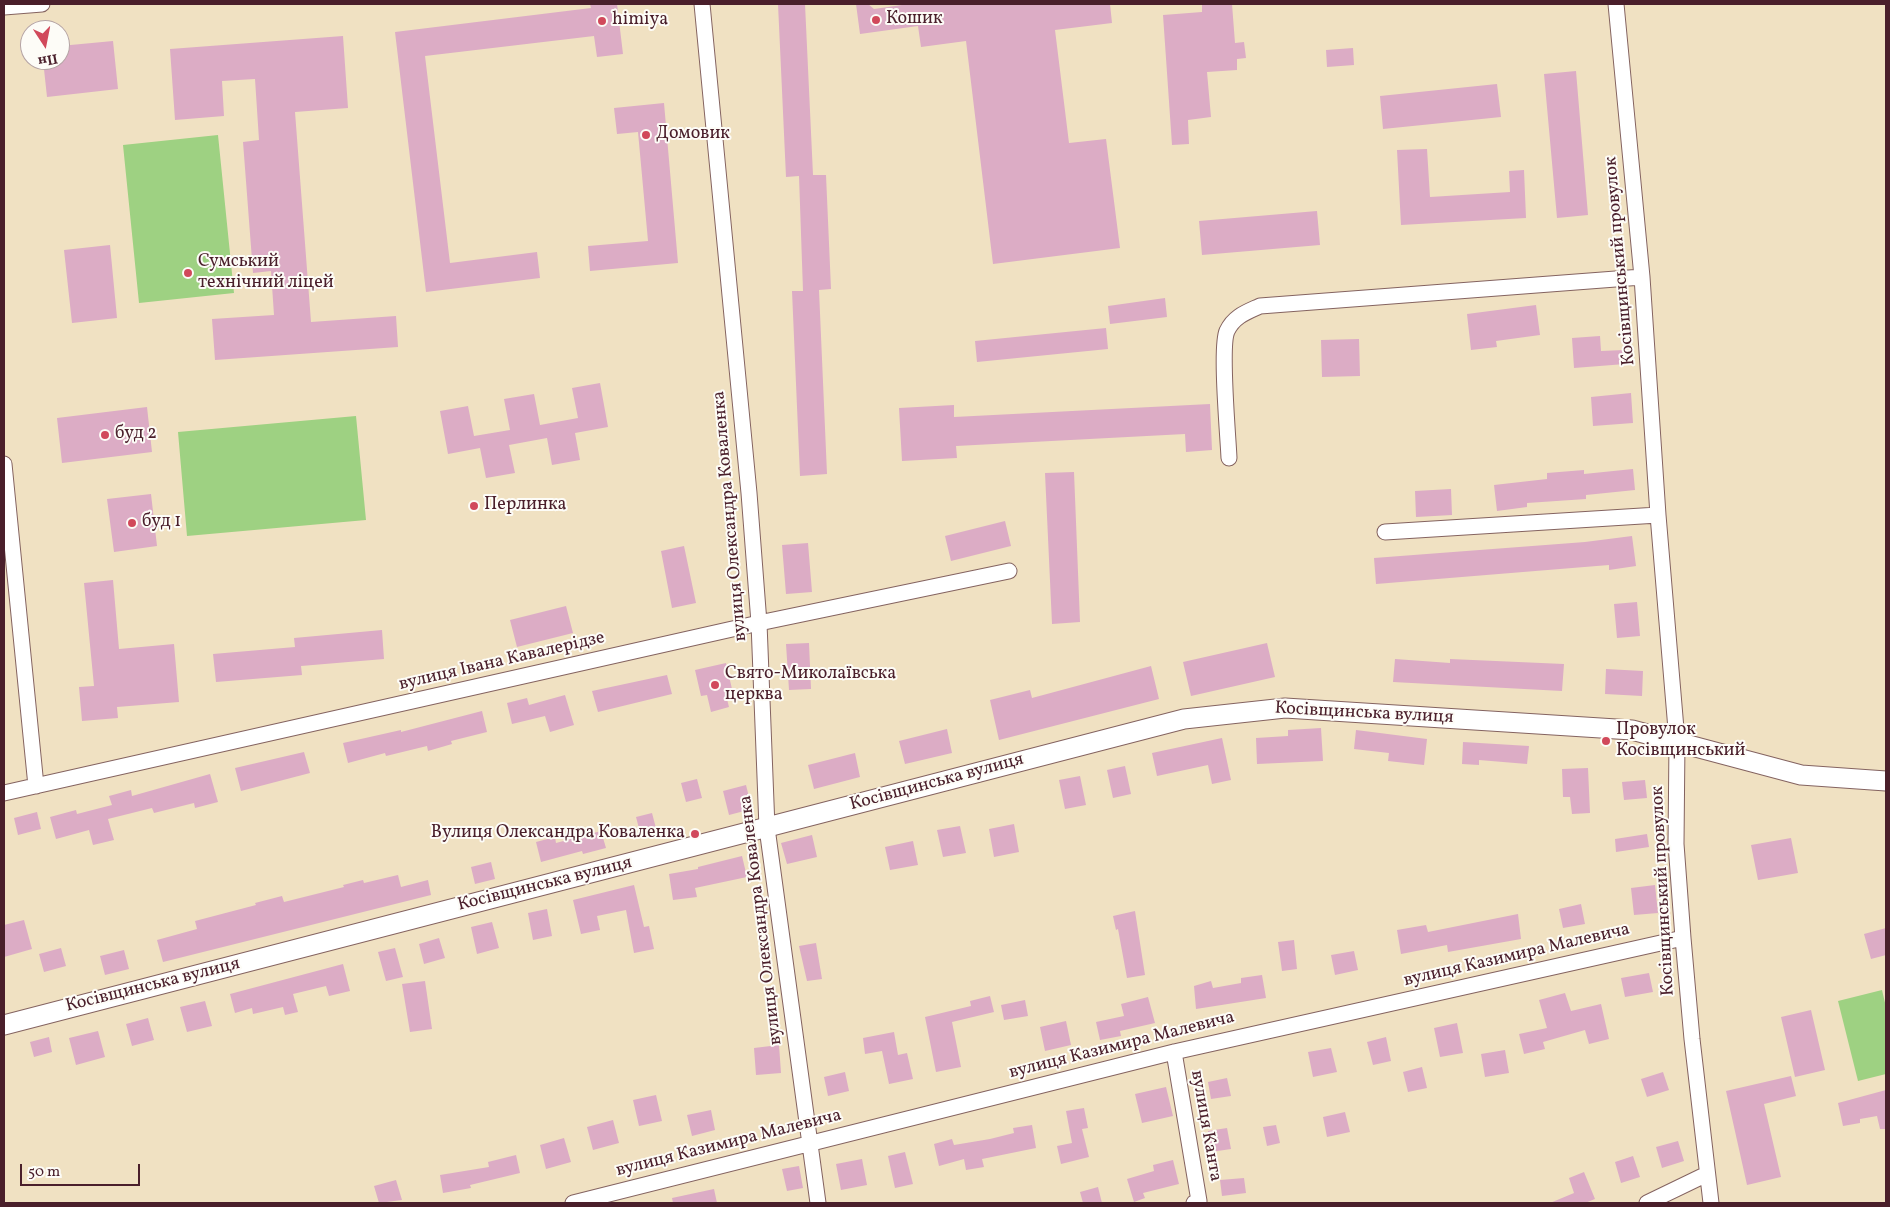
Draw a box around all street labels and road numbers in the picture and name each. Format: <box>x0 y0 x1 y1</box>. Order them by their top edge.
street label: Косівщинський провулок <box>1601 155 1641 367</box>
street label: вулиця Олександра Коваленка <box>709 390 753 642</box>
street label: вулиця Івана Кавалерідзе <box>397 628 607 696</box>
street label: Косівщинська вулиця <box>1274 699 1454 729</box>
street label: Косівщинська вулиця <box>848 749 1026 817</box>
street label: Косівщинський провулок <box>1648 786 1680 996</box>
street label: вулиця Олександра Коваленка <box>736 794 788 1046</box>
street label: Косівщинська вулиця <box>456 853 634 917</box>
street label: вулиця Казимира Малевича <box>1402 919 1632 993</box>
street label: Косівщинська вулиця <box>64 954 242 1018</box>
street label: вулиця Казимира Малевича <box>1007 1008 1237 1084</box>
street label: вулиця Канта <box>1185 1069 1225 1183</box>
street label: вулиця Казимира Малевича <box>614 1106 844 1182</box>

